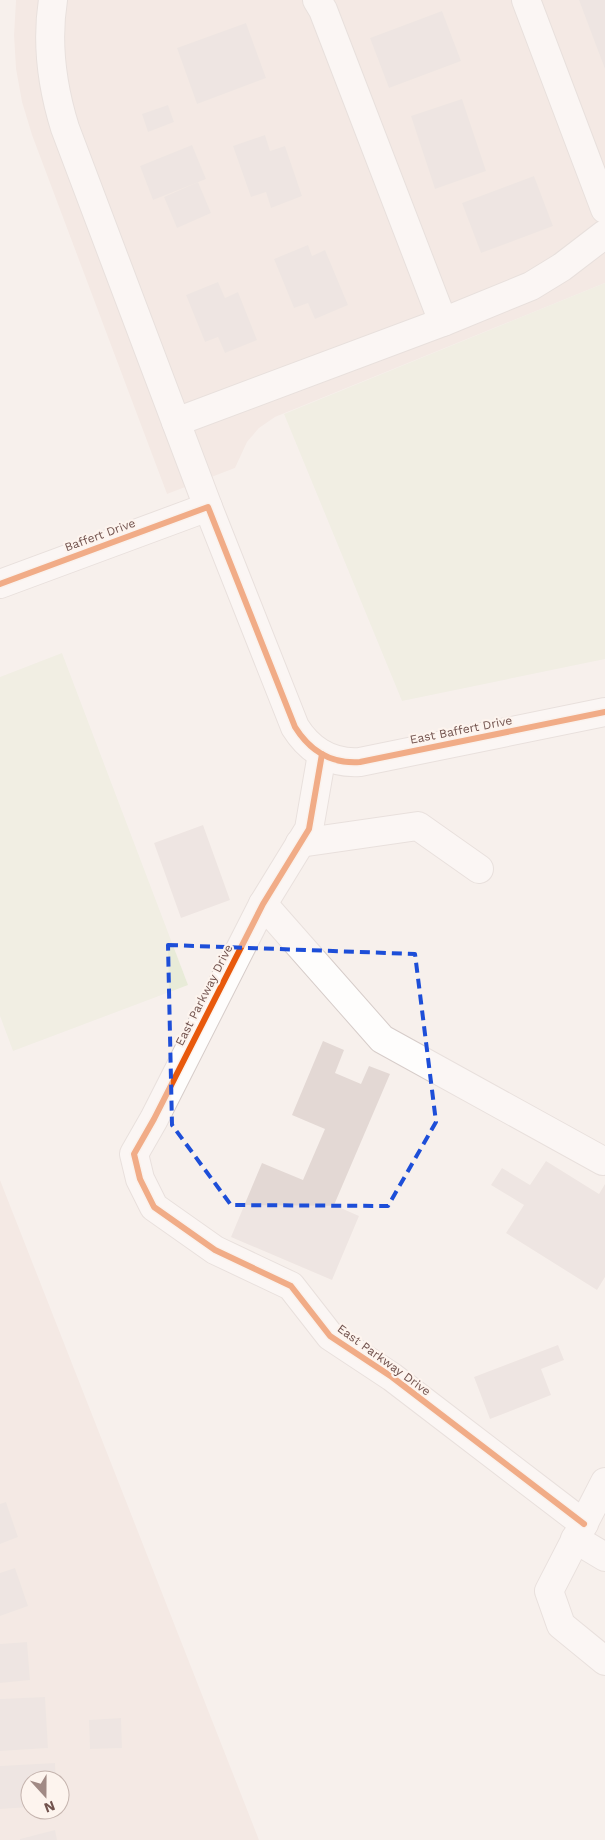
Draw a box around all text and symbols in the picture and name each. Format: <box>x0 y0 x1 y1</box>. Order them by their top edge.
street label: Baffert Drive <box>63 516 137 554</box>
street label: East Baffert Drive <box>409 713 514 747</box>
street label: East Parkway Drive <box>172 942 236 1048</box>
street label: East Parkway Drive <box>335 1321 433 1399</box>
north arrow <box>20 1770 70 1820</box>
text: N <box>42 1798 57 1816</box>

